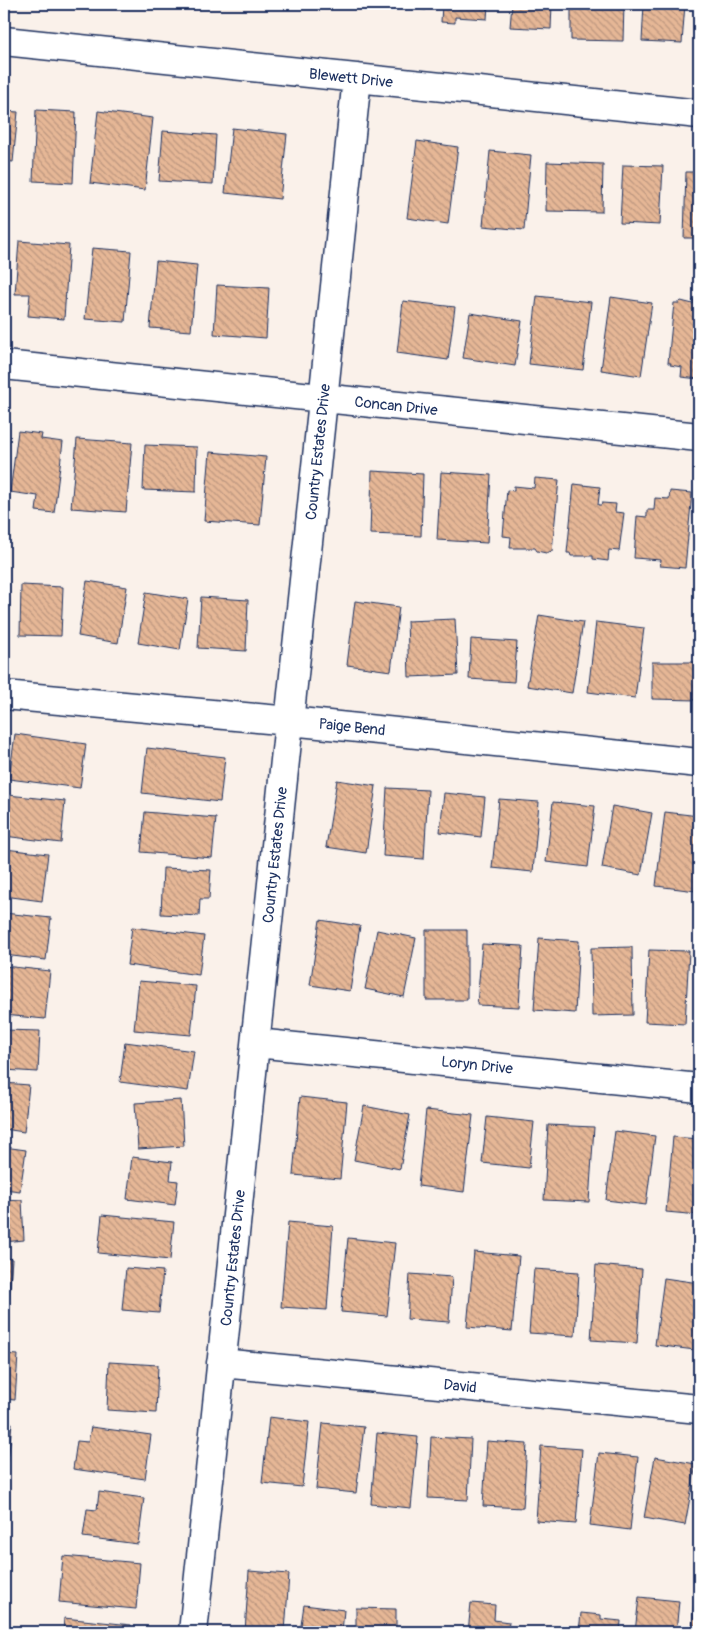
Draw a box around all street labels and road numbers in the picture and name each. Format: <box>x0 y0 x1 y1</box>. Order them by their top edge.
street label: Blewett Drive <box>308 65 394 92</box>
street label: Country Estates Drive <box>302 382 335 521</box>
street label: Concan Drive <box>353 393 439 420</box>
street label: Paige Bend <box>318 715 386 740</box>
street label: Country Estates Drive <box>259 785 292 924</box>
street label: Loryn Drive <box>440 1052 514 1079</box>
street label: Country Estates Drive <box>217 1188 250 1327</box>
street label: David <box>442 1375 477 1398</box>

